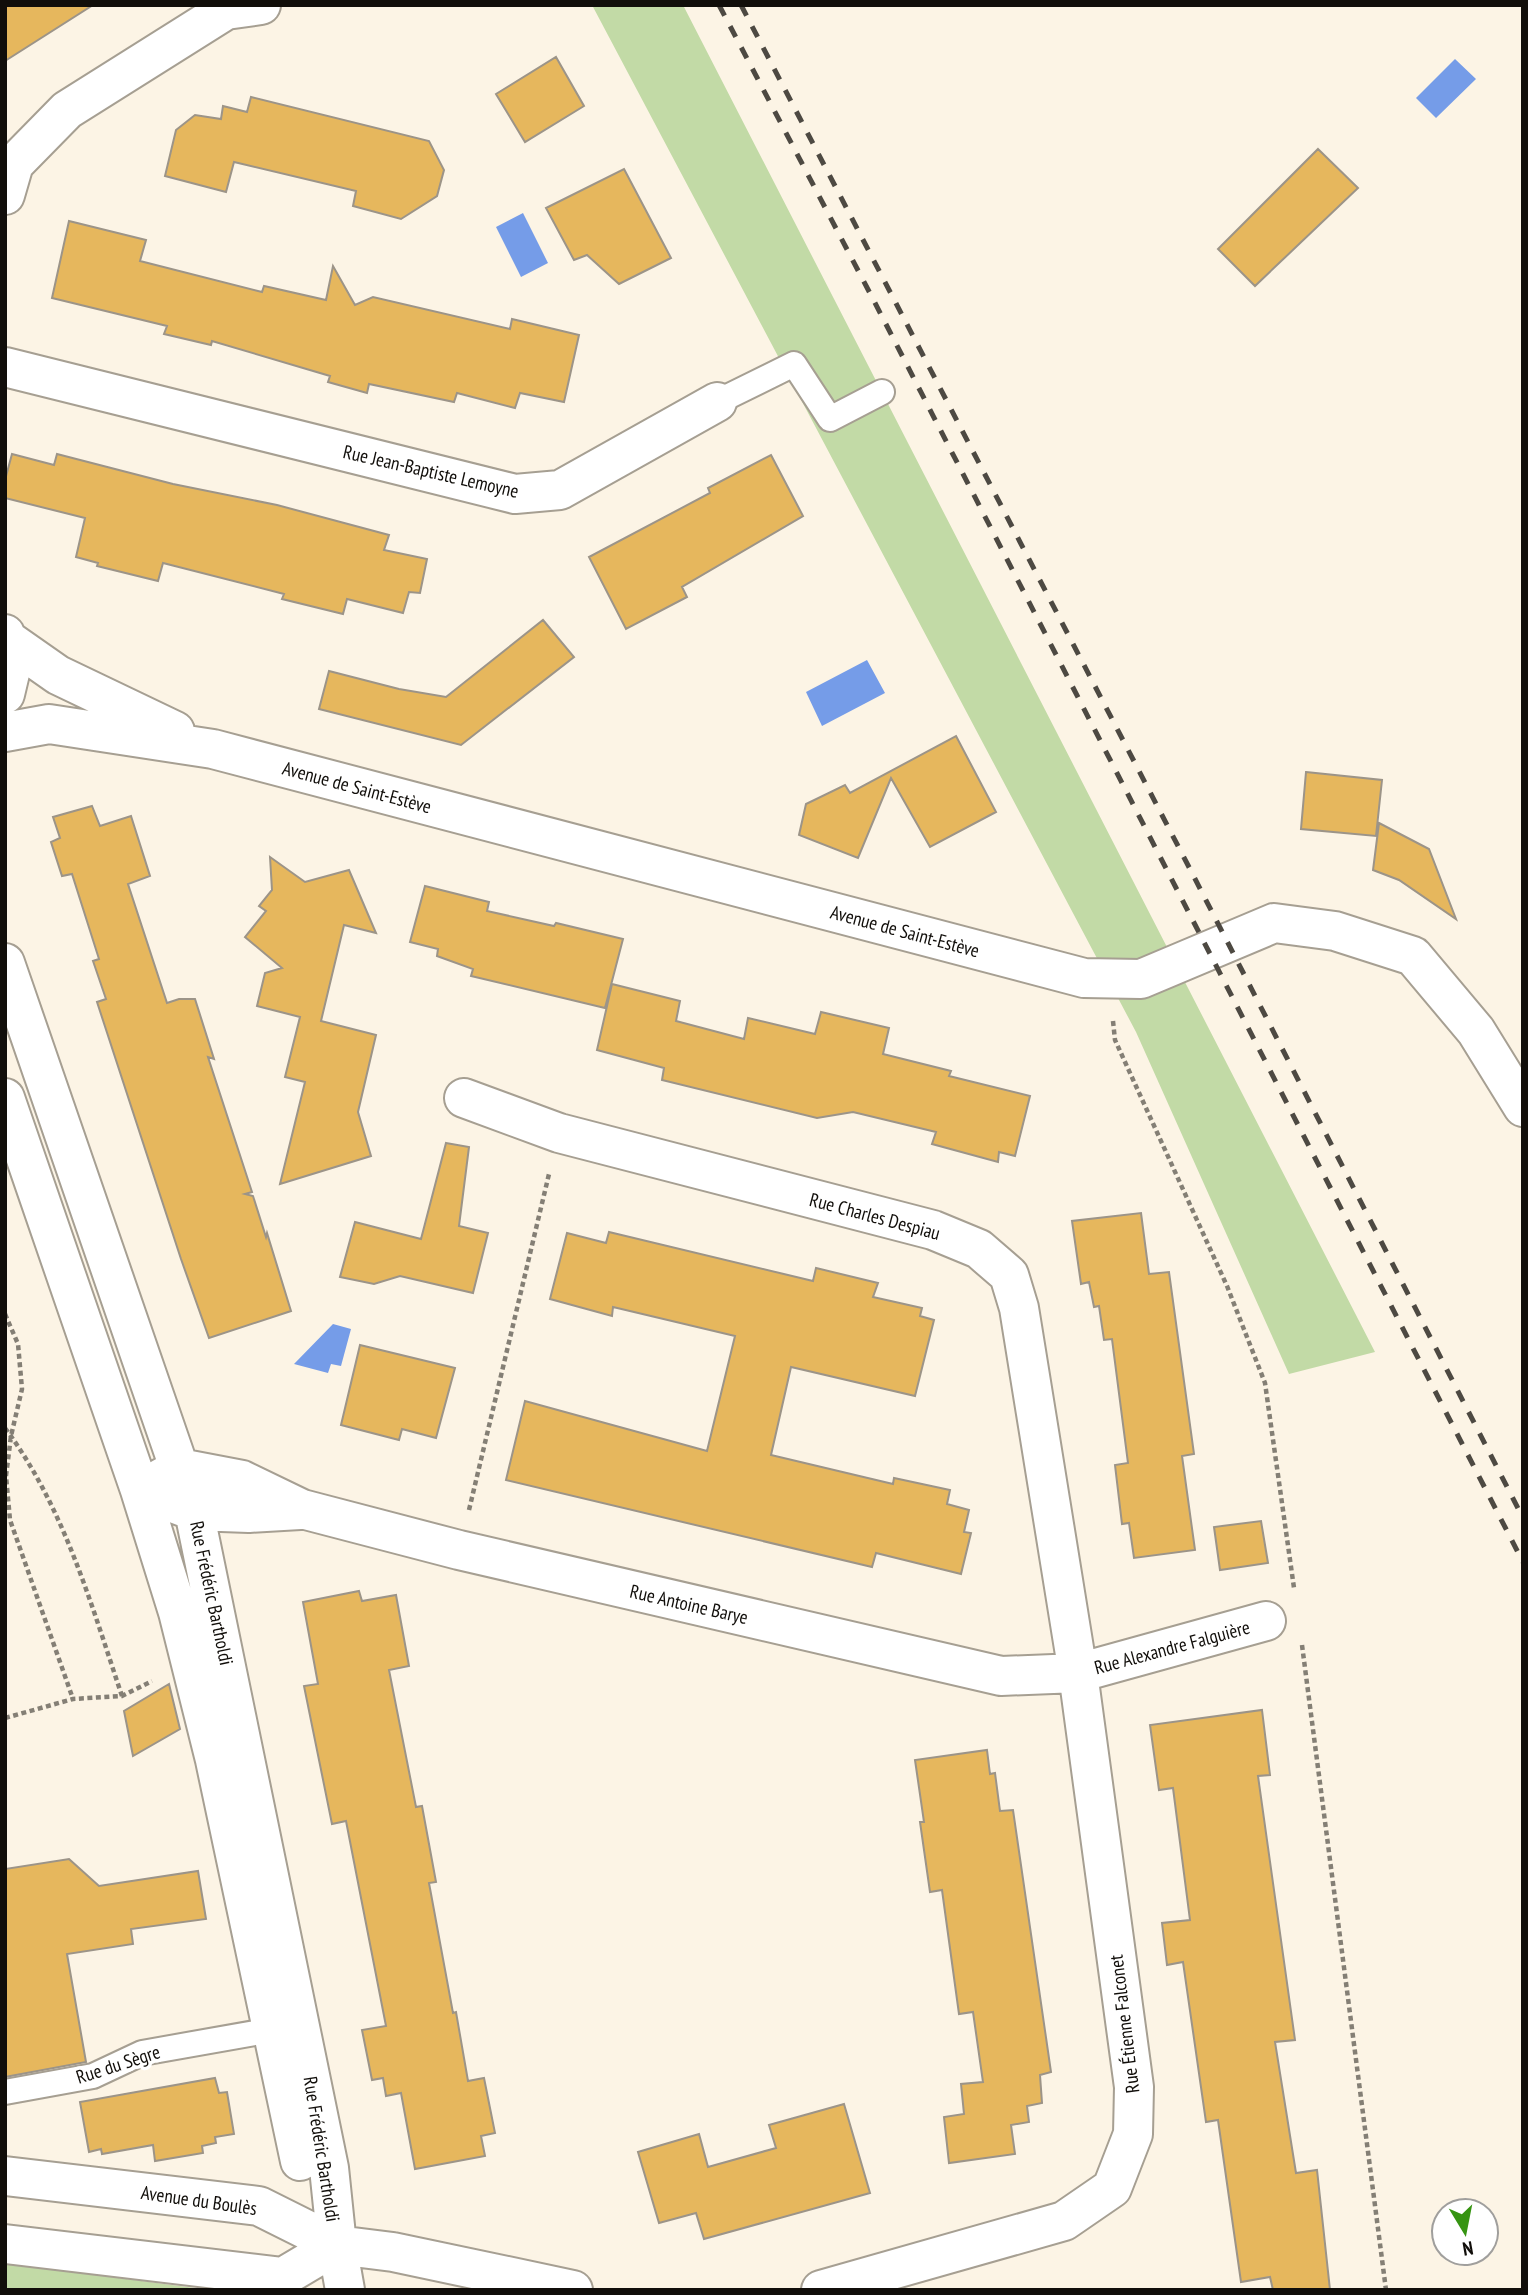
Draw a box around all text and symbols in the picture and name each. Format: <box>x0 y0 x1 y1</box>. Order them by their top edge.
street label: Rue Jean-Baptiste Lemoyne <box>341 439 521 503</box>
street label: Avenue de Saint-Estève <box>280 756 434 818</box>
street label: Avenue de Saint-Estève <box>828 900 982 962</box>
street label: Rue Charles Despiau <box>807 1187 943 1245</box>
street label: Rue Frédéric Bartholdi <box>185 1519 239 1667</box>
street label: Rue Antoine Barye <box>628 1579 751 1629</box>
street label: Rue Alexandre Falguière <box>1092 1615 1253 1679</box>
street label: Rue Étienne Falconet <box>1104 1953 1144 2094</box>
street label: Rue du Sègre <box>73 2039 163 2089</box>
street label: Rue Frédéric Bartholdi <box>299 2075 345 2223</box>
street label: Avenue du Boulès <box>140 2180 258 2220</box>
north arrow <box>1430 2197 1500 2267</box>
text: N <box>1461 2236 1475 2261</box>

